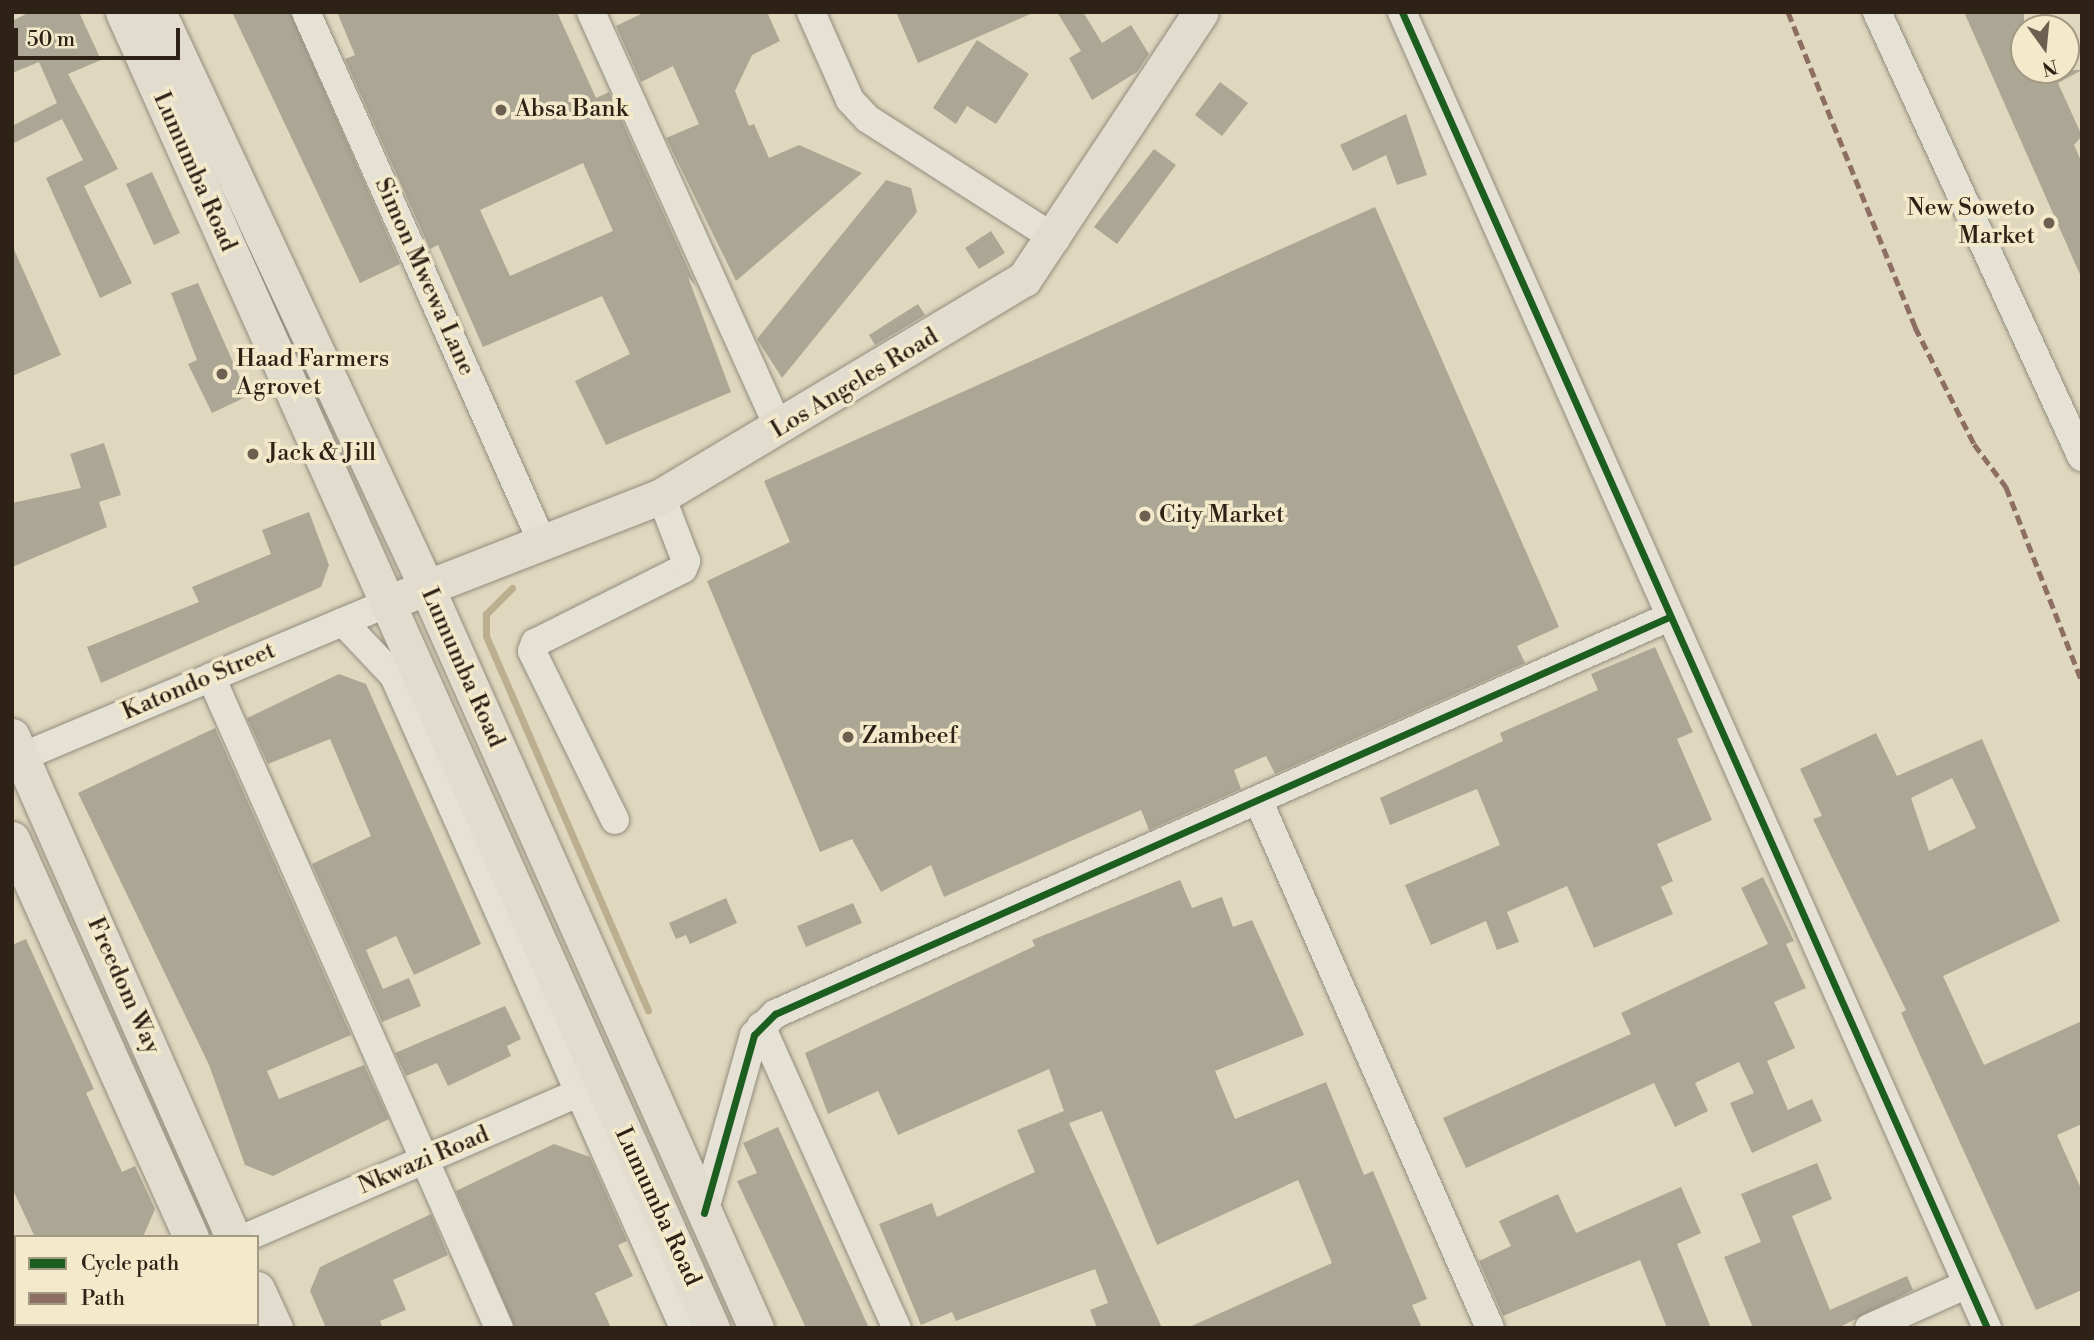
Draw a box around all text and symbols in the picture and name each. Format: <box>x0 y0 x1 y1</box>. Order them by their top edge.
scale bar <box>18 14 184 58</box>
north arrow <box>2010 14 2080 84</box>
text: 50 m <box>27 27 75 53</box>
text: N <box>2040 54 2060 81</box>
street label: Lumumba Road <box>146 88 242 256</box>
place label: Absa Bank <box>515 96 628 124</box>
marker: Absa Bank <box>493 102 509 118</box>
street label: Simon Mwewa Lane <box>367 174 481 380</box>
place label: New Soweto Market <box>1907 195 2035 251</box>
marker: New Soweto Market <box>2041 215 2057 231</box>
street label: Los Angeles Road <box>766 323 944 445</box>
place label: Haad Farmers Agrovet <box>236 346 389 402</box>
marker: Haad Farmers Agrovet <box>214 366 230 382</box>
place label: Jack & Jill <box>267 440 376 468</box>
marker: Jack & Jill <box>245 446 261 462</box>
place label: City Market <box>1159 502 1285 530</box>
marker: City Market <box>1137 508 1153 524</box>
street label: Lumumba Road <box>414 584 510 752</box>
street label: Katondo Street <box>118 637 280 727</box>
place label: Zambeef <box>862 723 957 751</box>
marker: Zambeef <box>840 729 856 745</box>
street label: Freedom Way <box>80 913 166 1059</box>
street label: Nkwazi Road <box>354 1121 494 1201</box>
street label: Lumumba Road <box>608 1123 706 1291</box>
legend <box>14 1235 259 1326</box>
text: Cycle path <box>81 1251 179 1277</box>
text: Path <box>81 1286 125 1312</box>

